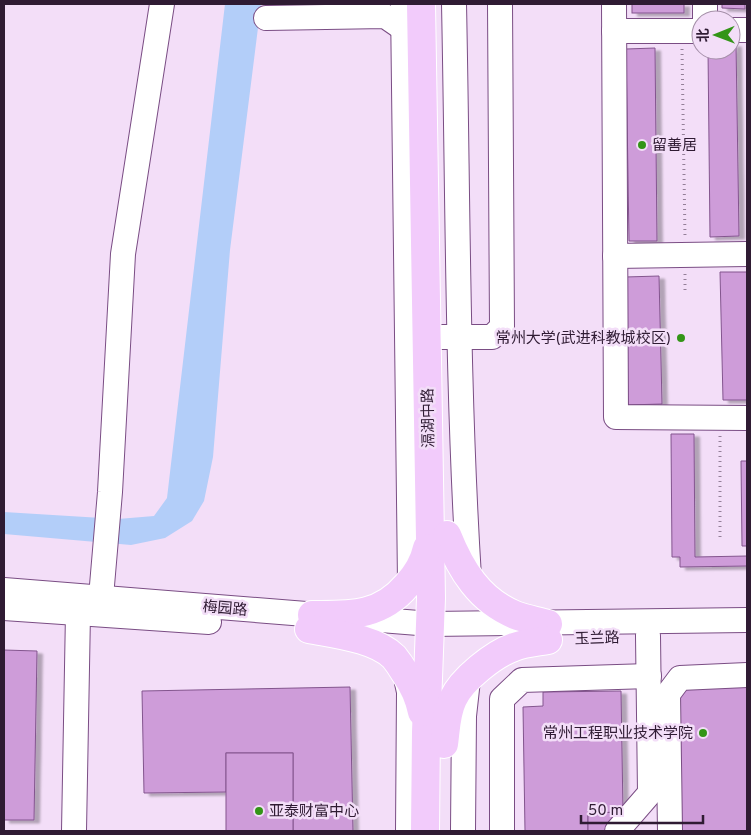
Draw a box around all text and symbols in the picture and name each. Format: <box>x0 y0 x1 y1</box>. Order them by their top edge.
north arrow <box>691 10 741 60</box>
text: 北 <box>696 28 713 42</box>
place label: 留善居 <box>652 137 697 156</box>
marker: 留善居 <box>636 139 648 151</box>
place label: 常州大学(武进科教城校区) <box>496 329 671 349</box>
marker: 常州大学(武进科教城校区) <box>675 332 687 344</box>
street label: 滆湖中路 <box>419 388 440 448</box>
street label: 梅园路 <box>202 598 248 621</box>
street label: 玉兰路 <box>574 629 620 650</box>
place label: 常州工程职业技术学院 <box>543 724 693 744</box>
marker: 常州工程职业技术学院 <box>697 727 709 739</box>
scale bar <box>581 792 704 824</box>
text: 50 m <box>588 802 623 821</box>
place label: 亚泰财富中心 <box>269 803 359 822</box>
marker: 亚泰财富中心 <box>253 805 265 817</box>

